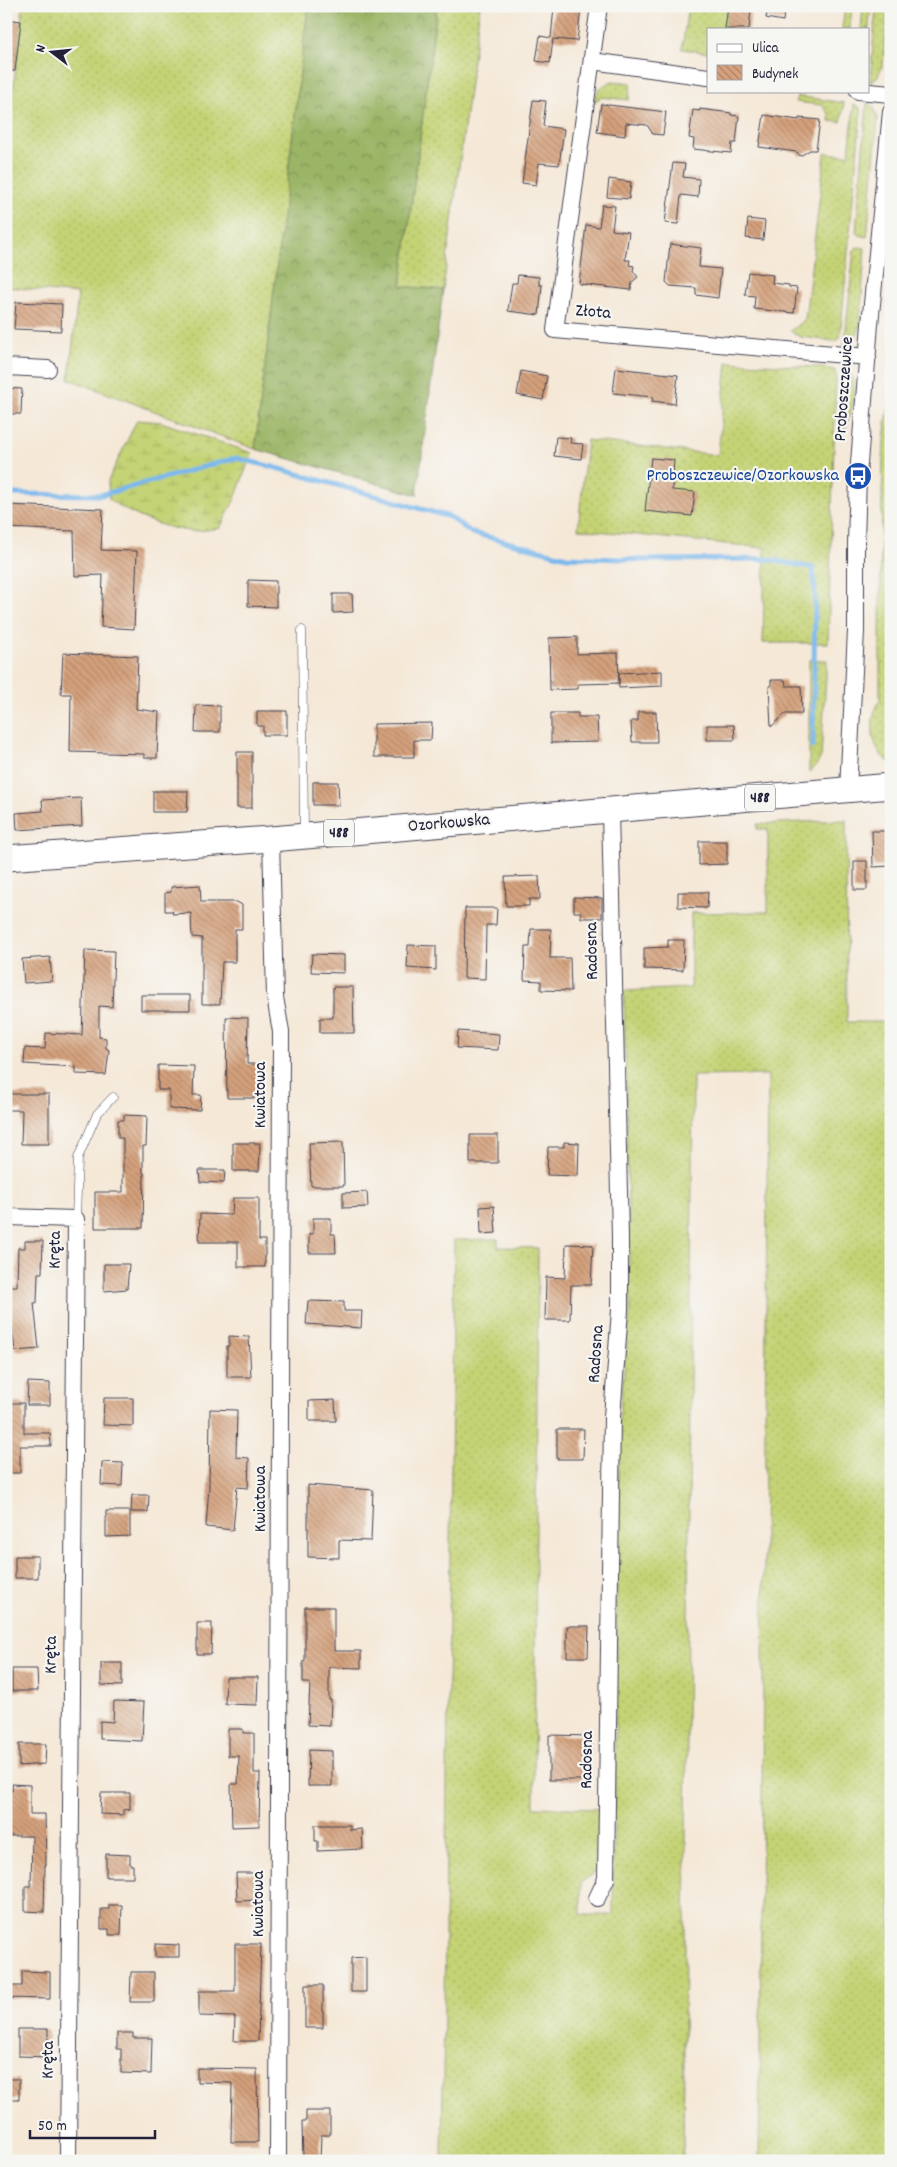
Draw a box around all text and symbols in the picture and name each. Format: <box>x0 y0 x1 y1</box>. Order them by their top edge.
north arrow <box>28 28 78 78</box>
legend <box>707 28 870 92</box>
text: Ulica <box>752 38 780 60</box>
text: N <box>31 43 52 55</box>
text: Budynek <box>752 64 798 86</box>
street label: Złota <box>574 299 612 327</box>
street label: Proboszczewice <box>829 336 861 442</box>
bus stop icon: Proboszczewice/Ozorkowska <box>843 461 873 491</box>
place label: Proboszczewice/Ozorkowska <box>647 464 840 489</box>
road number: 488 <box>745 784 775 811</box>
street label: Ozorkowska <box>407 808 492 840</box>
road number: 488 <box>324 820 354 846</box>
street label: Radosna <box>580 921 606 980</box>
street label: Kwiatowa <box>249 1061 274 1128</box>
street label: Kręta <box>43 1230 69 1269</box>
street label: Radosna <box>583 1324 612 1384</box>
street label: Kwiatowa <box>249 1465 274 1532</box>
street label: Kręta <box>39 1635 65 1674</box>
street label: Radosna <box>575 1730 601 1789</box>
street label: Kwiatowa <box>247 1870 272 1937</box>
street label: Kręta <box>36 2040 62 2079</box>
scale bar <box>30 2107 155 2139</box>
text: 50 m <box>38 2116 67 2138</box>

